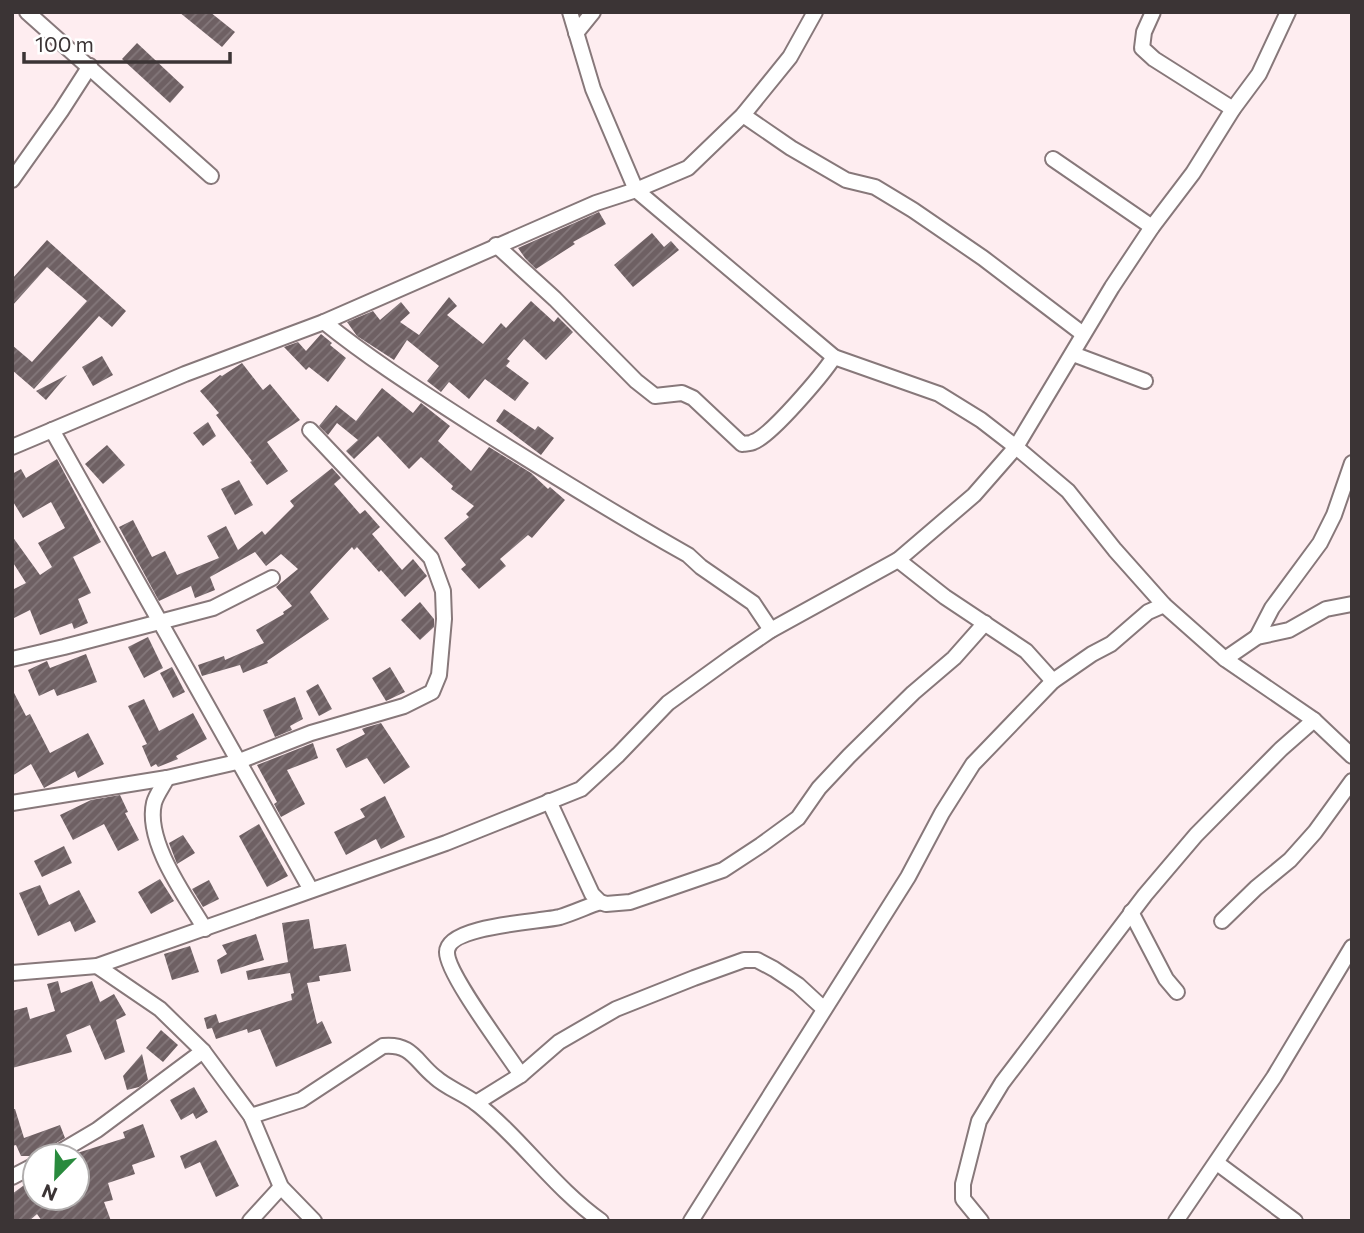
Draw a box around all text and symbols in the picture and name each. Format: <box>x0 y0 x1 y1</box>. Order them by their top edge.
scale bar <box>24 21 231 65</box>
text: 100 m <box>35 31 94 56</box>
north arrow <box>21 1142 91 1212</box>
text: N <box>38 1180 60 1206</box>

